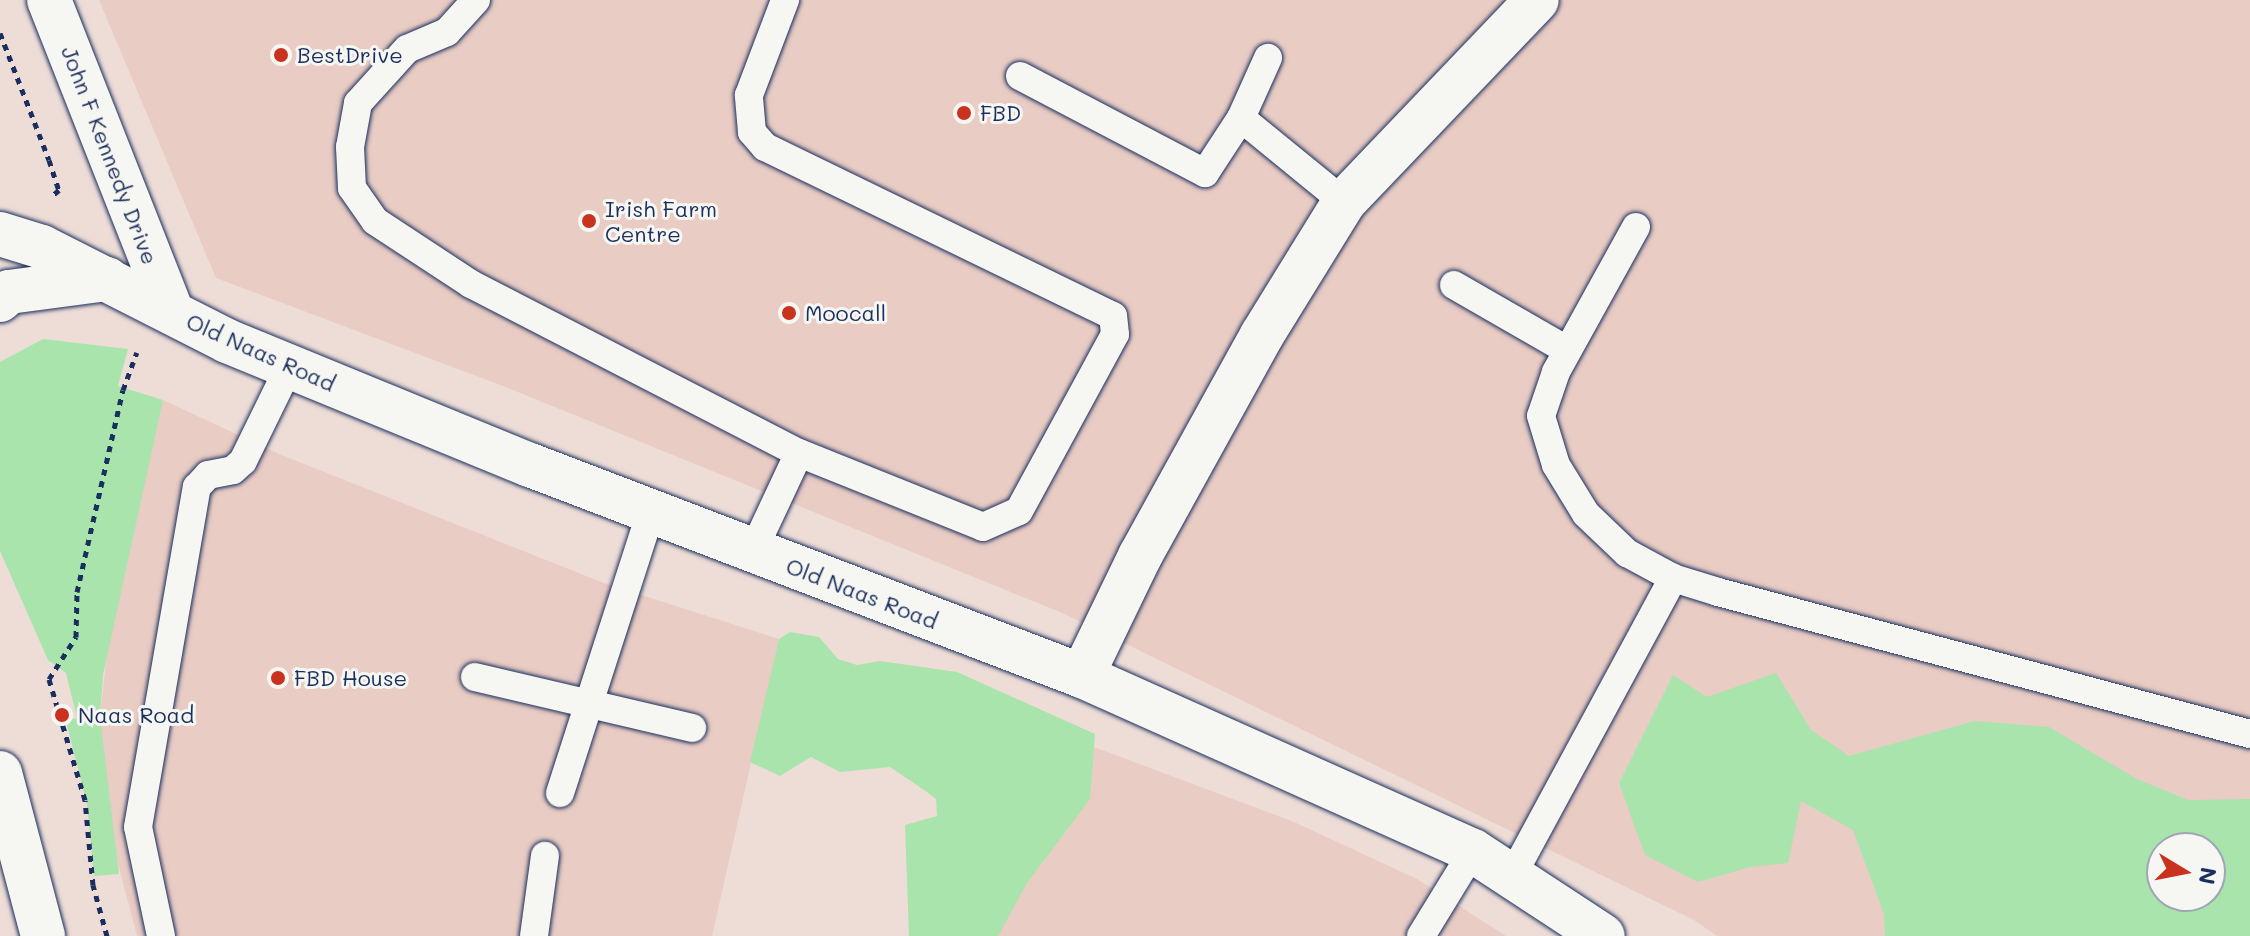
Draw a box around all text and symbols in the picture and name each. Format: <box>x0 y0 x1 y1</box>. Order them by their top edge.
street label: John F Kennedy Drive <box>56 42 164 268</box>
place label: BestDrive <box>297 42 403 68</box>
marker: BestDrive <box>272 46 290 64</box>
place label: FBD <box>980 100 1021 126</box>
marker: FBD <box>955 104 973 122</box>
place label: Irish Farm Centre <box>605 195 717 246</box>
marker: Irish Farm Centre <box>580 212 598 230</box>
place label: Moocall <box>805 300 886 326</box>
marker: Moocall <box>780 304 798 322</box>
street label: Old Naas Road <box>182 307 340 397</box>
street label: Old Naas Road <box>783 552 941 634</box>
place label: FBD House <box>294 665 407 691</box>
marker: FBD House <box>269 669 287 687</box>
place label: Naas Road <box>78 702 194 728</box>
marker: Naas Road <box>53 706 71 724</box>
north arrow <box>2146 832 2226 912</box>
text: N <box>2192 865 2224 887</box>

